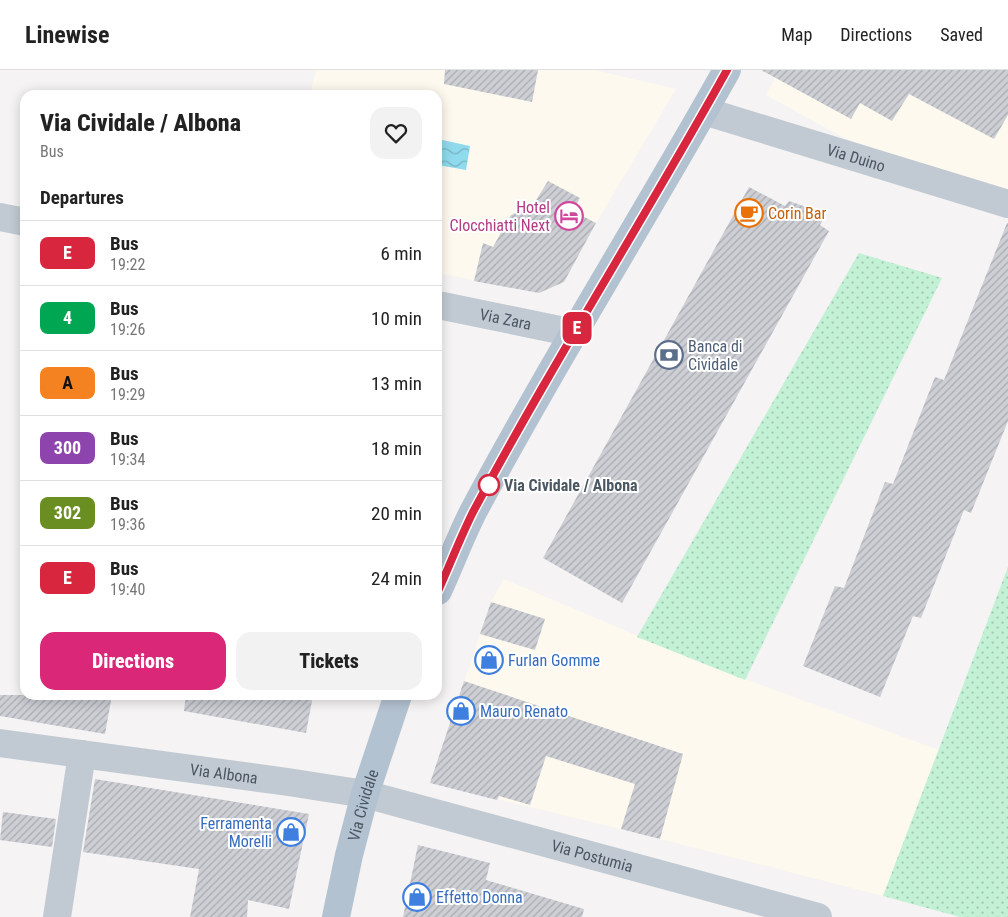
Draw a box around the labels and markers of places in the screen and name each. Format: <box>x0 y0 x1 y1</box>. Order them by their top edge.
place label: Hotel Clocchiatti Next <box>449 198 550 235</box>
cafe icon: Corin Bar <box>734 198 764 228</box>
hotel icon: Hotel Clocchiatti Next <box>554 201 584 231</box>
place label: Corin Bar <box>768 204 826 223</box>
place label: Banca di Cividale <box>688 337 742 374</box>
bank icon: Banca di Cividale <box>654 340 684 370</box>
marker: Via Cividale / Albona <box>478 474 500 496</box>
place label: Via Cividale / Albona <box>504 476 638 495</box>
shop icon: Furlan Gomme <box>474 645 504 675</box>
place label: Furlan Gomme <box>508 651 600 670</box>
shop icon: Mauro Renato <box>446 696 476 726</box>
place label: Mauro Renato <box>480 702 568 721</box>
place label: Ferramenta Morelli <box>200 814 272 851</box>
shop icon: Ferramenta Morelli <box>276 817 306 847</box>
shop icon: Effetto Donna <box>402 882 432 912</box>
place label: Effetto Donna <box>436 888 523 907</box>

